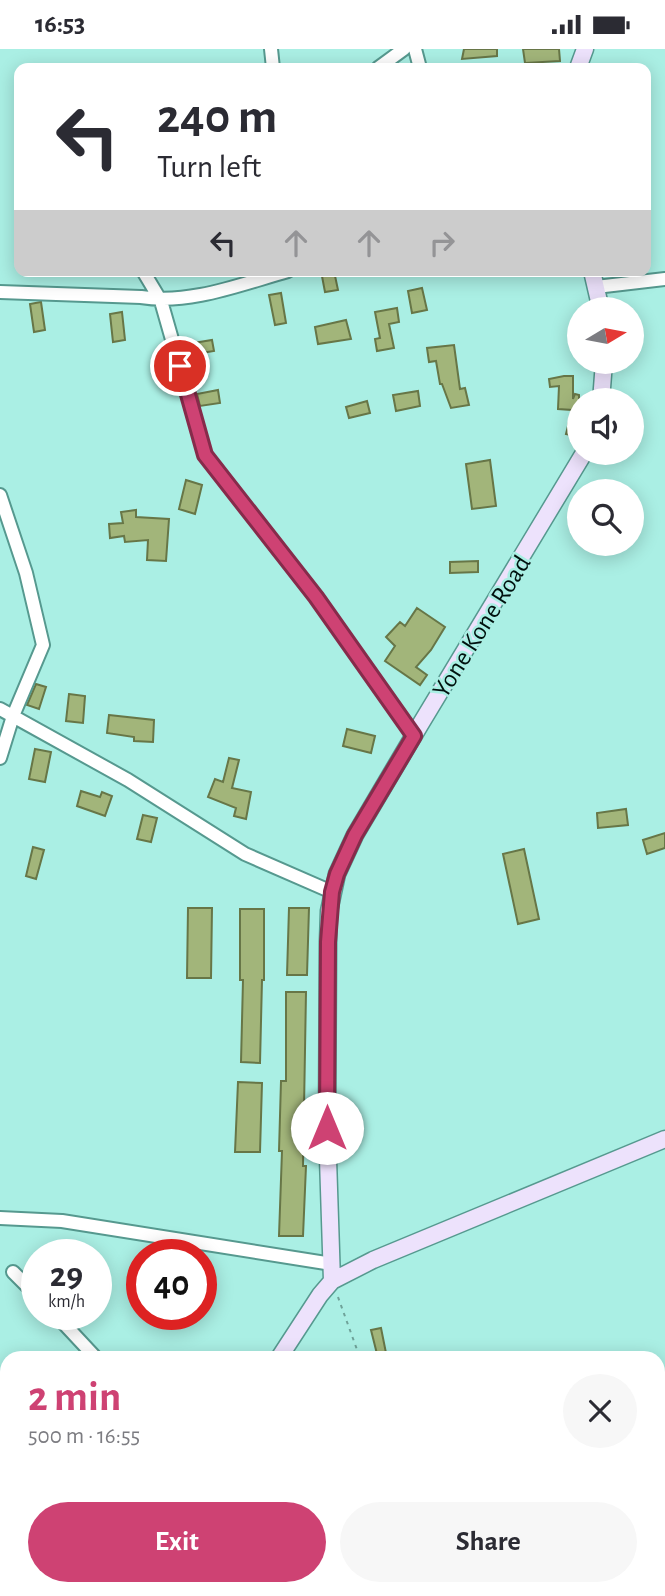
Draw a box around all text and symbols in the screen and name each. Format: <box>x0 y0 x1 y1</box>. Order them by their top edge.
text: 16:53 <box>35 11 85 37</box>
icon: left <box>42 91 133 182</box>
text: 240 m <box>157 93 277 142</box>
text: Turn left <box>157 151 261 183</box>
icon: left <box>204 224 242 262</box>
icon: ahead <box>277 224 315 262</box>
icon: ahead <box>350 224 388 262</box>
icon: right <box>423 224 461 262</box>
north arrow <box>567 297 644 375</box>
map controls <box>567 297 644 556</box>
pin <box>150 336 210 396</box>
icon: arrive <box>161 347 199 385</box>
button: sound <box>567 388 644 465</box>
button: search <box>567 479 644 556</box>
street label: Yone Kone Road <box>428 551 536 702</box>
position arrow <box>290 1091 364 1165</box>
speed limit sign: 40 <box>126 1239 217 1330</box>
text: 29 <box>50 1258 83 1293</box>
text: km/h <box>48 1293 85 1311</box>
button: close <box>563 1374 637 1448</box>
text: 2 min <box>28 1376 121 1418</box>
text: 500 m · 16:55 <box>28 1425 140 1448</box>
button: Exit <box>28 1502 326 1582</box>
button: Share <box>340 1502 637 1582</box>

